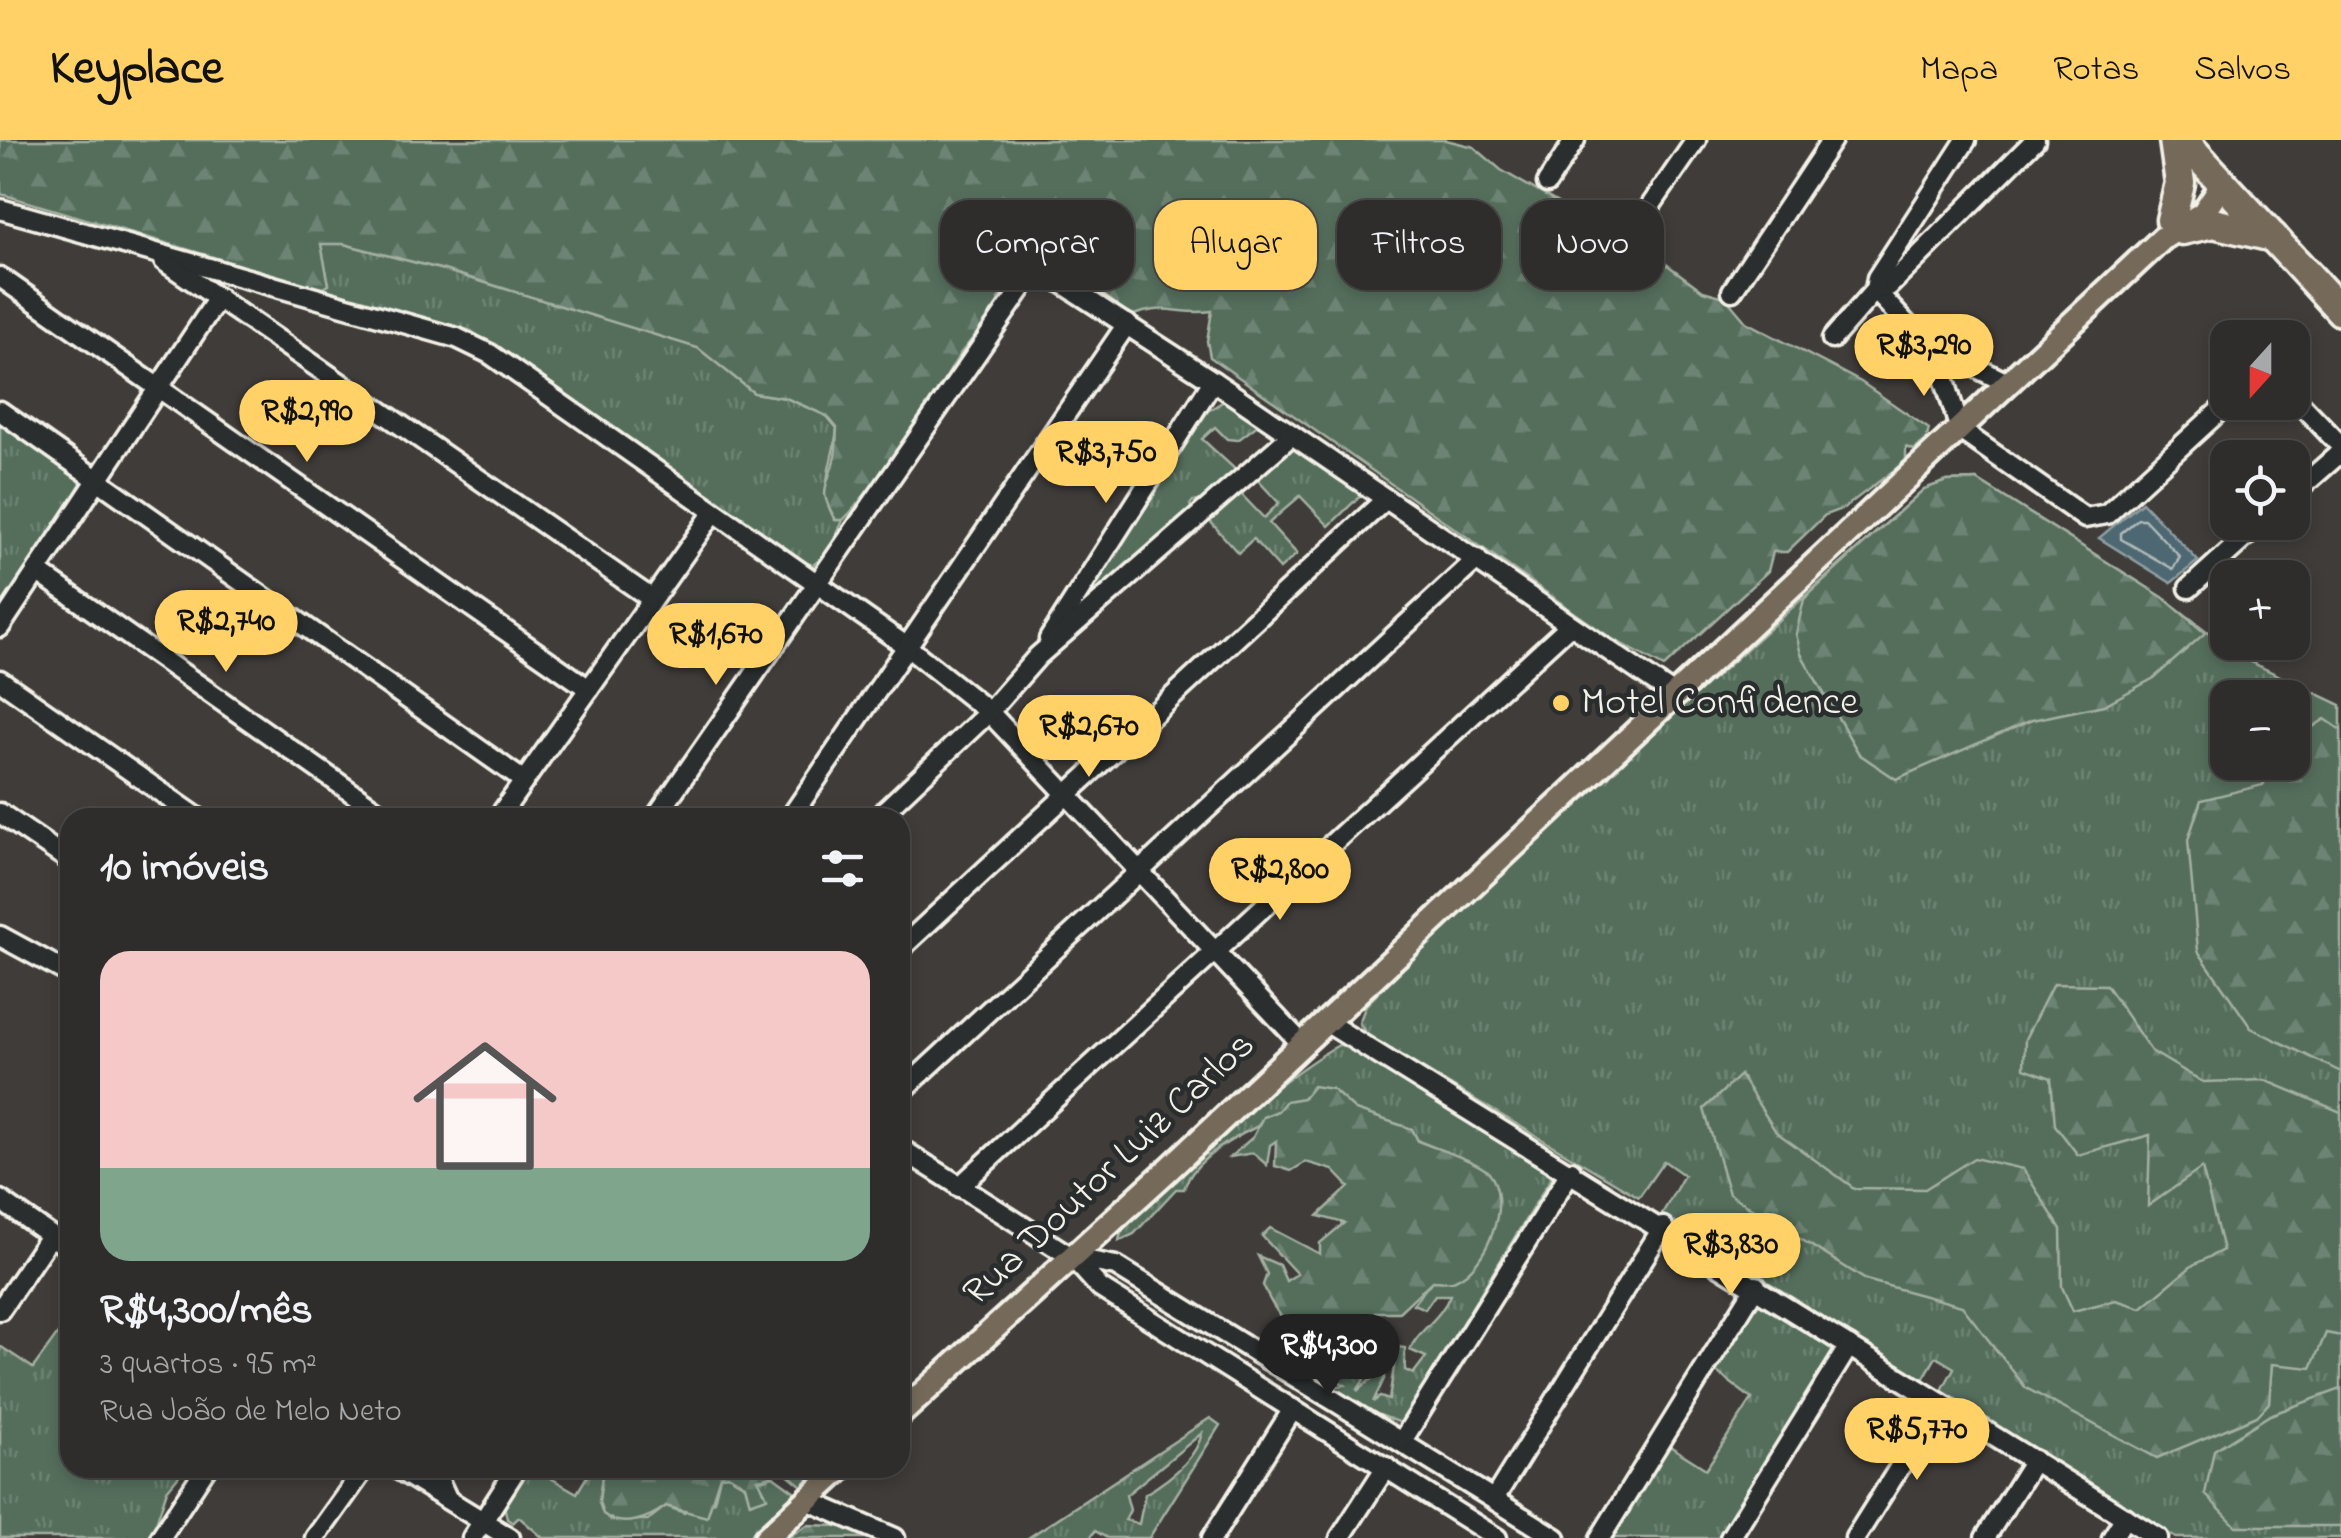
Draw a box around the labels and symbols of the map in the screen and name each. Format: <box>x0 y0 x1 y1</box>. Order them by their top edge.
pin: R$3,290 <box>1832 314 2016 399</box>
north arrow <box>2210 320 2310 420</box>
pin: R$2,990 <box>215 380 399 465</box>
pin: R$3,750 <box>1014 421 1198 506</box>
pin: R$2,740 <box>134 590 318 675</box>
pin: R$1,670 <box>624 603 808 688</box>
place label: Motel Confidence <box>1581 674 1858 733</box>
marker: Motel Confidence <box>1550 692 1572 714</box>
pin: R$2,670 <box>997 695 1181 780</box>
pin: R$2,800 <box>1188 838 1372 923</box>
street label: Rua Doutor Luiz Carlos <box>950 1018 1270 1322</box>
pin: R$3,830 <box>1639 1213 1823 1298</box>
pin: R$4,300 <box>1237 1314 1421 1399</box>
pin: R$5,770 <box>1825 1398 2009 1483</box>

